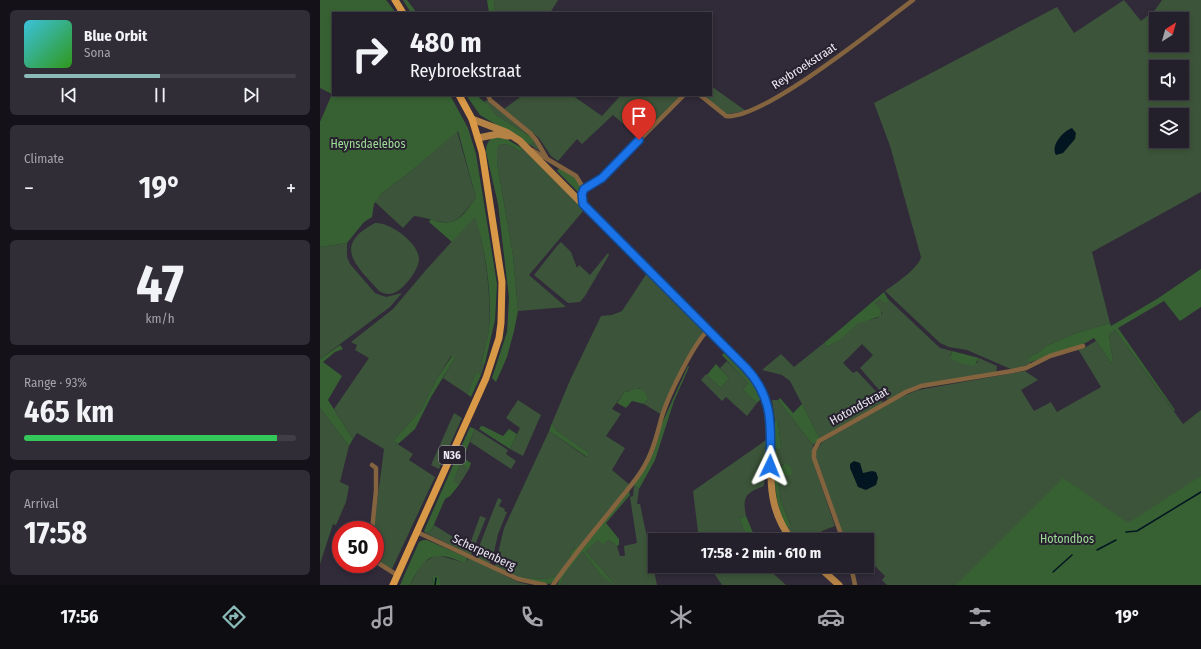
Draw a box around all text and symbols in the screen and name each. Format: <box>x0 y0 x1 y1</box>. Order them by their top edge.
north arrow <box>1149 12 1189 52</box>
map controls <box>1149 12 1189 148</box>
text: 480 m <box>410 26 482 59</box>
text: Blue Orbit <box>84 27 147 45</box>
icon: right <box>344 28 396 80</box>
street label: Reybroekstraat <box>769 40 839 92</box>
text: Sona <box>84 45 111 60</box>
text: Reybroekstraat <box>410 60 521 82</box>
button: sound <box>1149 60 1189 100</box>
icon: previous <box>58 84 80 106</box>
icon: pause <box>149 84 171 106</box>
icon: next <box>240 84 262 106</box>
pin <box>622 99 656 140</box>
icon: arrive <box>628 105 650 127</box>
button: layers <box>1149 108 1189 148</box>
park label: Heynsdaelebos <box>330 137 406 151</box>
text: Climate <box>24 151 64 166</box>
text: 19° <box>139 170 181 206</box>
text: − <box>24 175 34 202</box>
text: + <box>286 175 296 202</box>
text: 47 <box>136 253 184 316</box>
text: km/h <box>146 311 175 326</box>
text: Range · 93% <box>24 375 87 390</box>
street label: Hotondstraat <box>827 384 891 428</box>
text: 465 km <box>24 394 114 430</box>
position arrow <box>749 445 791 487</box>
road number: N36 <box>439 446 465 464</box>
text: Arrival <box>24 496 58 511</box>
text: 17:58 <box>24 515 87 551</box>
speed limit sign: 50 <box>332 521 384 573</box>
street label: Scherpenberg <box>450 531 518 573</box>
park label: Hotondbos <box>1040 532 1094 546</box>
text: 17:58 · 2 min · 610 m <box>701 544 821 562</box>
icon: directions <box>220 603 248 631</box>
icon: music <box>369 603 397 631</box>
icon: phone <box>518 603 546 631</box>
icon: climate <box>667 603 695 631</box>
icon: car <box>817 603 845 631</box>
icon: filters <box>966 603 994 631</box>
text: 17:56 <box>61 606 98 628</box>
text: 19° <box>1115 606 1140 628</box>

